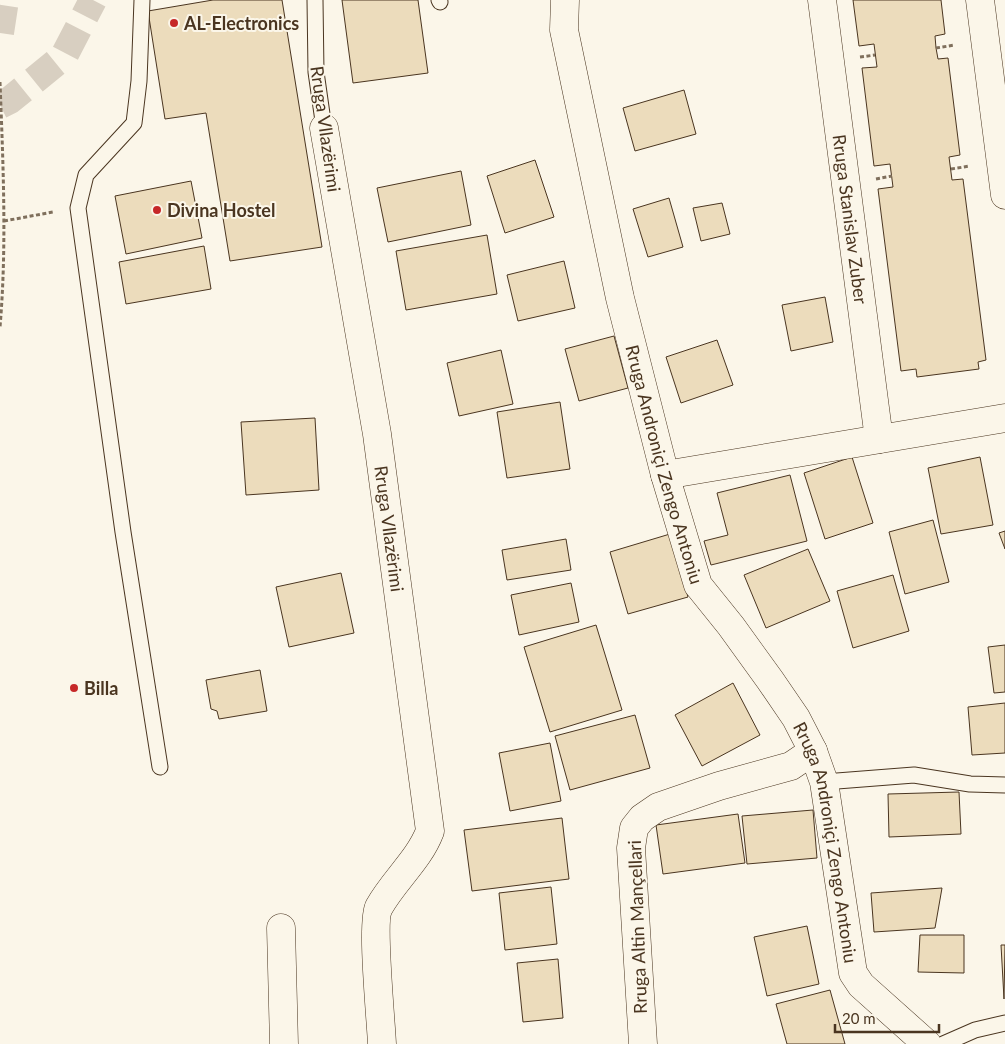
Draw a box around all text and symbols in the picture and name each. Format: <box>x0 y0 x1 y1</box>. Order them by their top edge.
place label: AL-Electronics <box>183 12 299 34</box>
marker: AL-Electronics <box>168 17 180 29</box>
street label: Rruga Vllazërimi <box>306 65 346 193</box>
street label: Rruga Stanislav Zuber <box>829 133 872 306</box>
place label: Divina Hostel <box>167 199 275 221</box>
marker: Divina Hostel <box>151 204 163 216</box>
street label: Rruga Androniçi Zengo Antoniu <box>621 342 708 587</box>
street label: Rruga Vllazërimi <box>370 464 409 593</box>
place label: Billa <box>84 677 118 699</box>
marker: Billa <box>68 682 80 694</box>
street label: Rruga Androniçi Zengo Antoniu <box>789 718 862 965</box>
street label: Rruga Altin Mançellari <box>623 840 651 1014</box>
scale bar <box>835 1002 939 1034</box>
text: 20 m <box>842 1009 876 1027</box>

